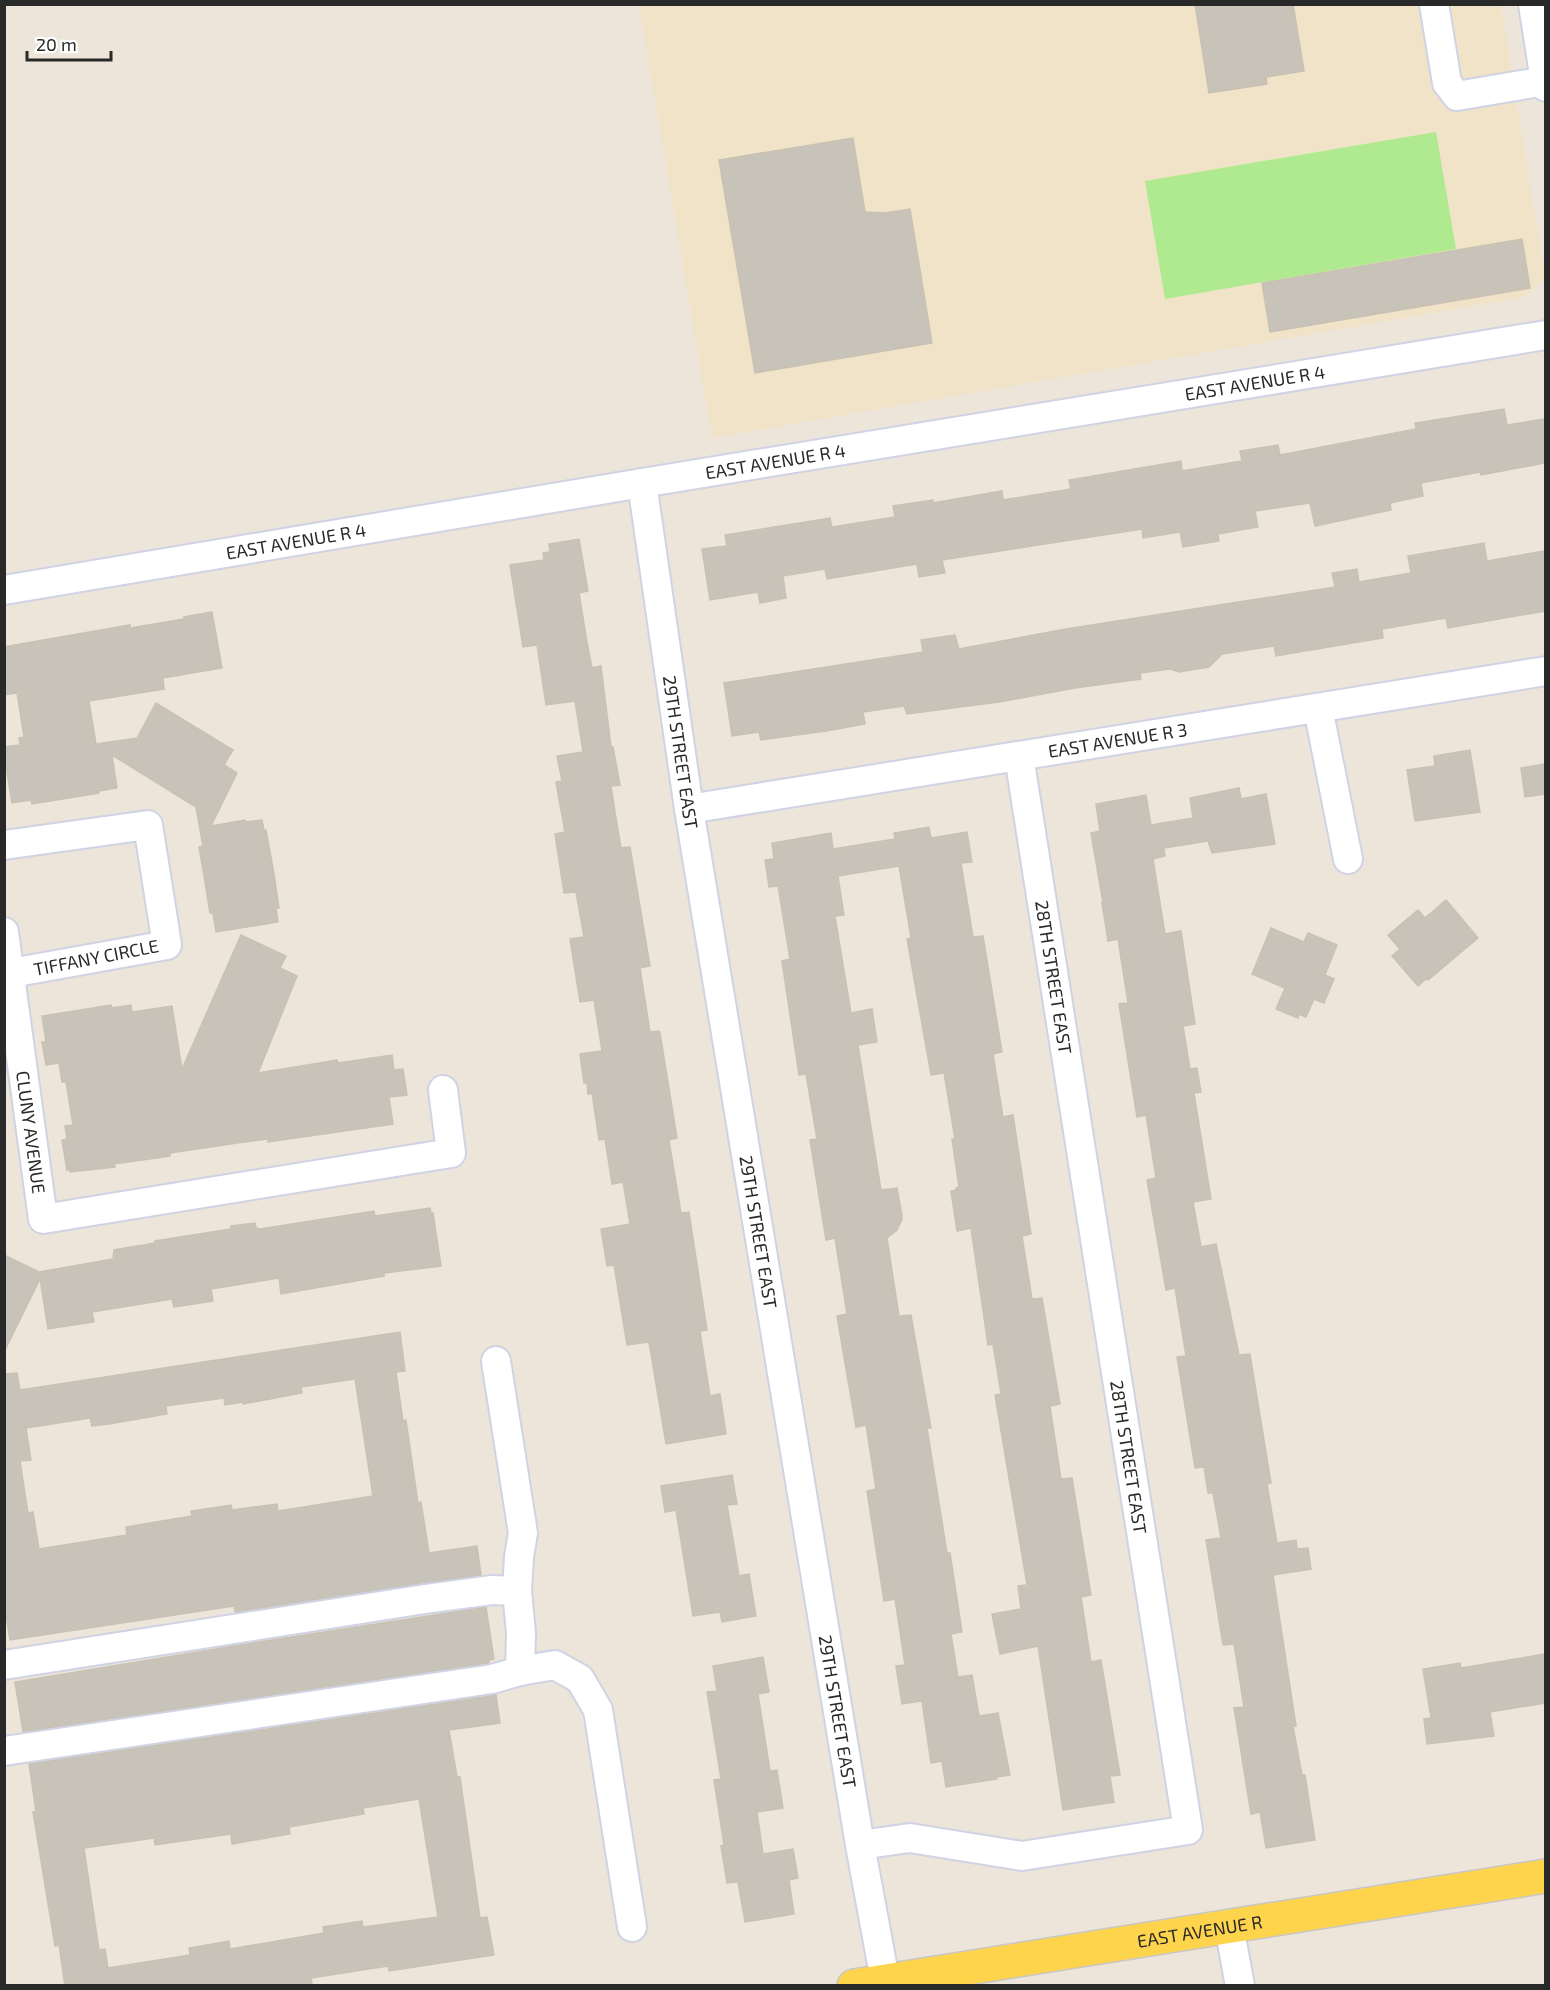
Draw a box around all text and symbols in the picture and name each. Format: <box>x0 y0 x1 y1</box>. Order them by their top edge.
scale bar <box>27 24 111 62</box>
text: 20 m <box>36 33 77 55</box>
street label: EAST AVENUE R 4 <box>1183 360 1327 405</box>
street label: EAST AVENUE R 4 <box>704 439 847 483</box>
street label: EAST AVENUE R 4 <box>224 518 368 564</box>
street label: 29TH STREET EAST <box>659 674 703 831</box>
street label: EAST AVENUE R 3 <box>1046 718 1189 762</box>
street label: 28TH STREET EAST <box>1031 899 1077 1056</box>
street label: TIFFANY CIRCLE <box>32 934 160 980</box>
street label: CLUNY AVENUE <box>12 1069 50 1195</box>
street label: 29TH STREET EAST <box>735 1154 782 1311</box>
street label: 28TH STREET EAST <box>1106 1379 1152 1536</box>
street label: 29TH STREET EAST <box>814 1633 861 1790</box>
street label: EAST AVENUE R <box>1135 1910 1264 1952</box>

